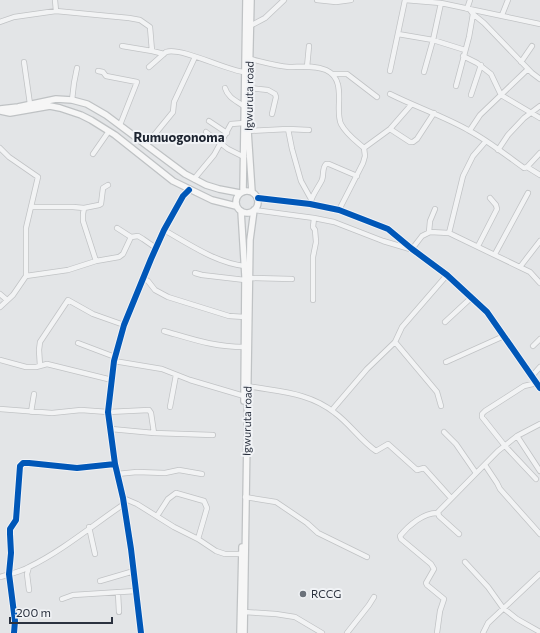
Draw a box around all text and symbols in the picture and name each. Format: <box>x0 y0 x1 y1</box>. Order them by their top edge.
street label: Igwuruta road <box>241 61 256 131</box>
district label: Rumuogonoma <box>133 129 225 145</box>
street label: Igwuruta road <box>239 386 254 456</box>
place label: RCCG <box>311 587 341 600</box>
marker: RCCG <box>298 589 308 599</box>
scale bar <box>10 599 112 625</box>
text: 200 m <box>16 605 51 619</box>

